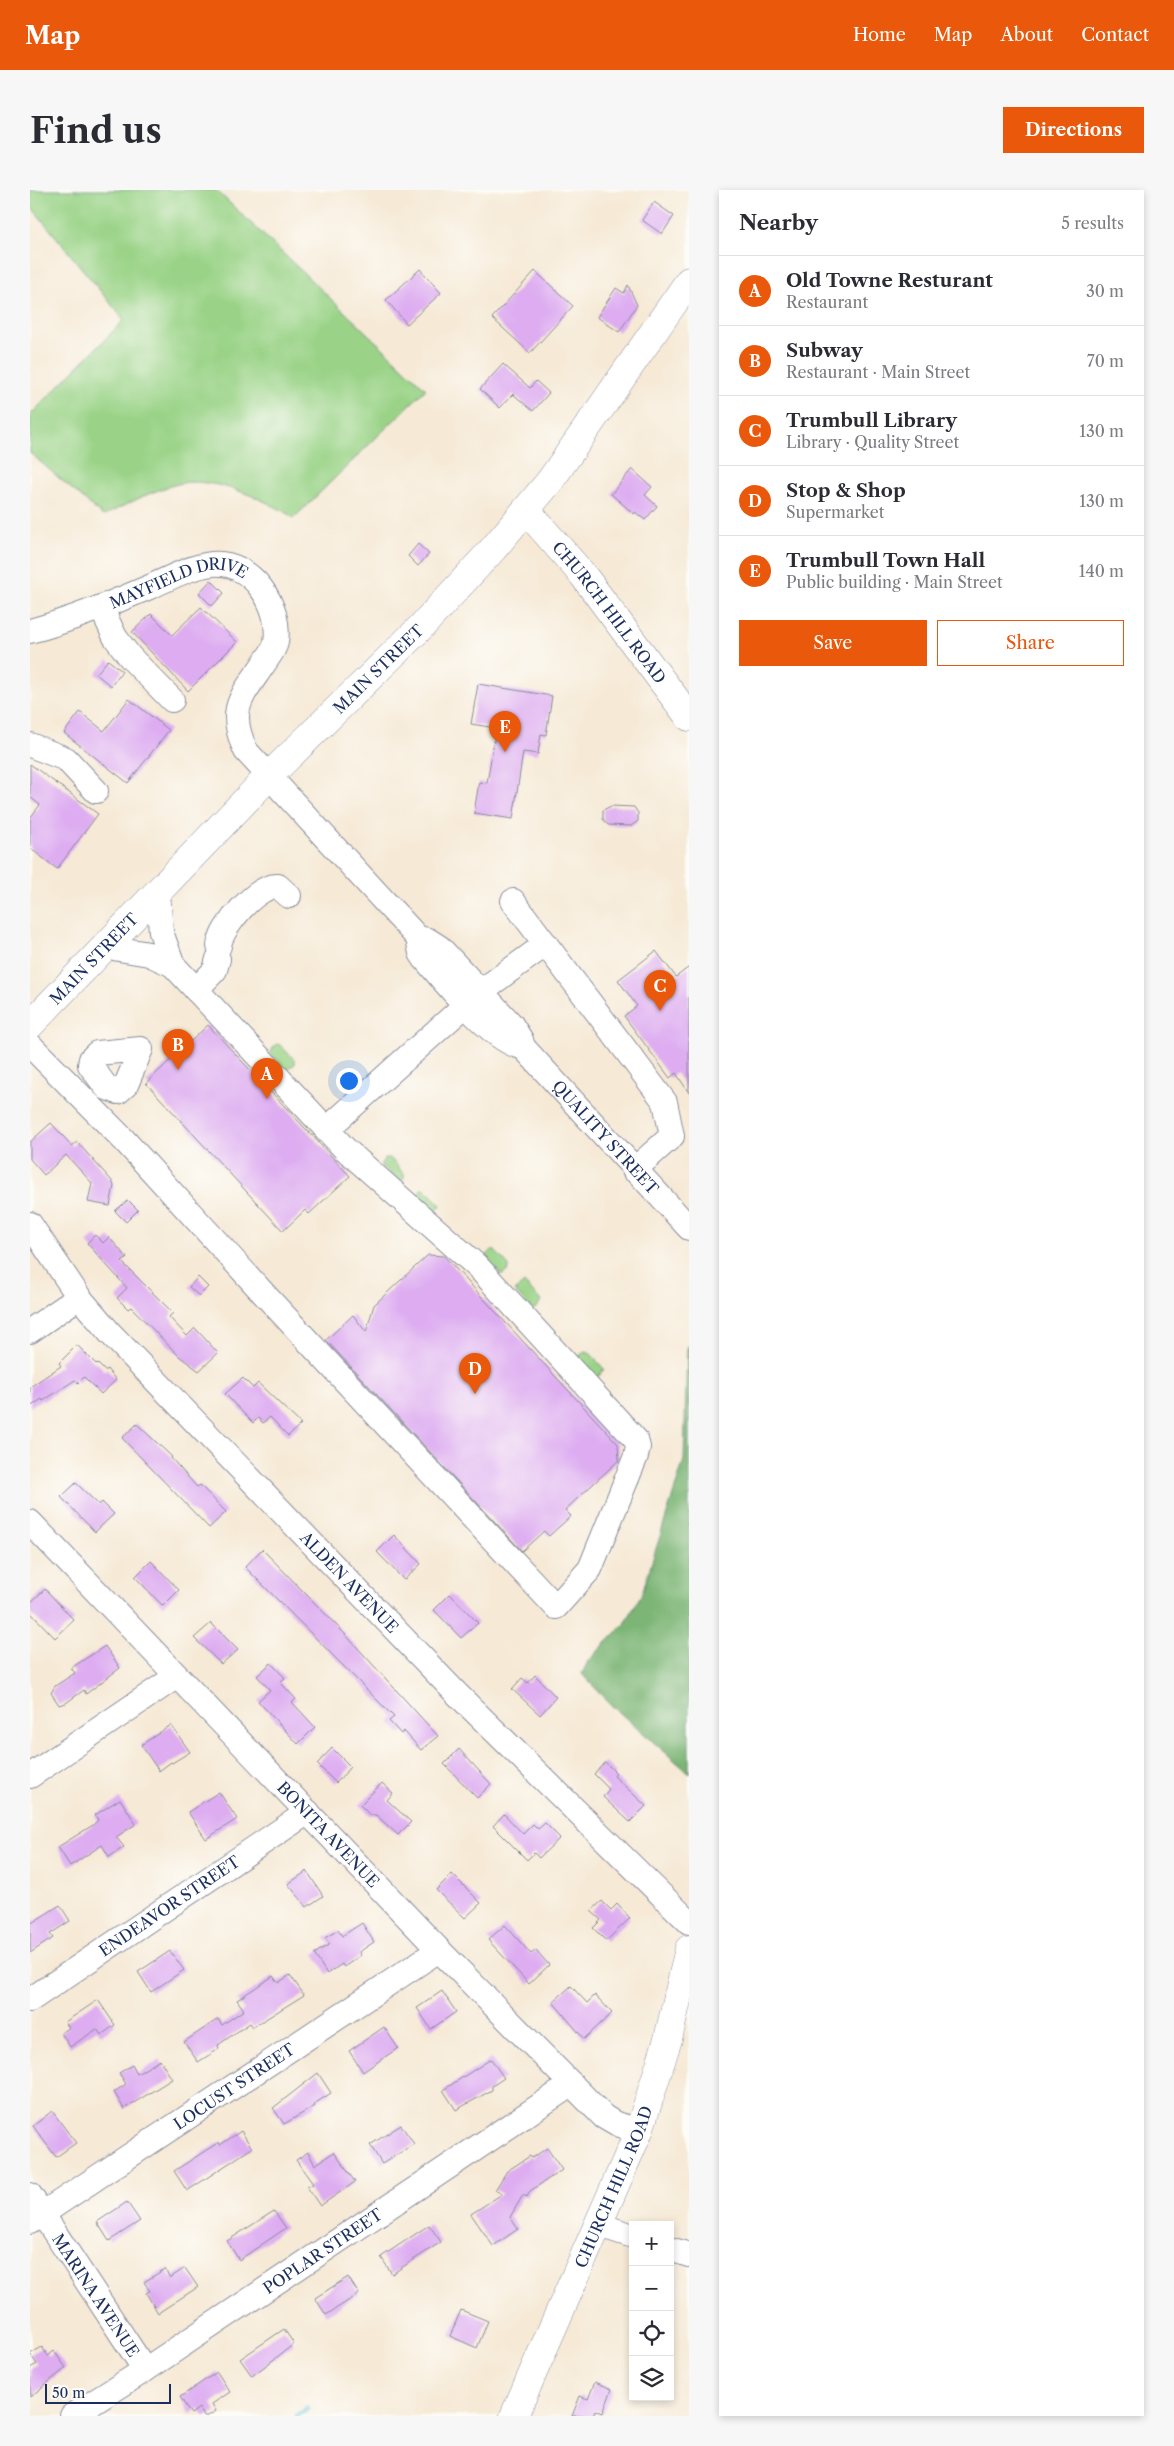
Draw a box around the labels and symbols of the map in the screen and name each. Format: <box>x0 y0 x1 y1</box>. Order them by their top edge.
street label: CHURCH HILL ROAD <box>548 537 670 687</box>
street label: MAYFIELD DRIVE <box>106 553 252 613</box>
street label: MAIN STREET <box>329 620 428 718</box>
pin: E <box>489 711 521 752</box>
street label: MAIN STREET <box>45 909 142 1008</box>
pin: C <box>644 970 676 1011</box>
pin: B <box>162 1029 194 1070</box>
pin: A <box>251 1058 283 1099</box>
your location <box>336 1068 362 1094</box>
street label: QUALITY STREET <box>548 1076 663 1198</box>
pin: D <box>459 1353 491 1394</box>
street label: ALDEN AVENUE <box>296 1527 403 1637</box>
street label: BONITA AVENUE <box>273 1777 384 1891</box>
street label: ENDEAVOR STREET <box>95 1851 243 1961</box>
street label: LOCUST STREET <box>170 2039 298 2134</box>
street label: CHURCH HILL ROAD <box>570 2103 656 2271</box>
street label: POPLAR STREET <box>259 2204 386 2298</box>
street label: MARINA AVENUE <box>48 2230 144 2361</box>
scale bar <box>45 2381 171 2404</box>

